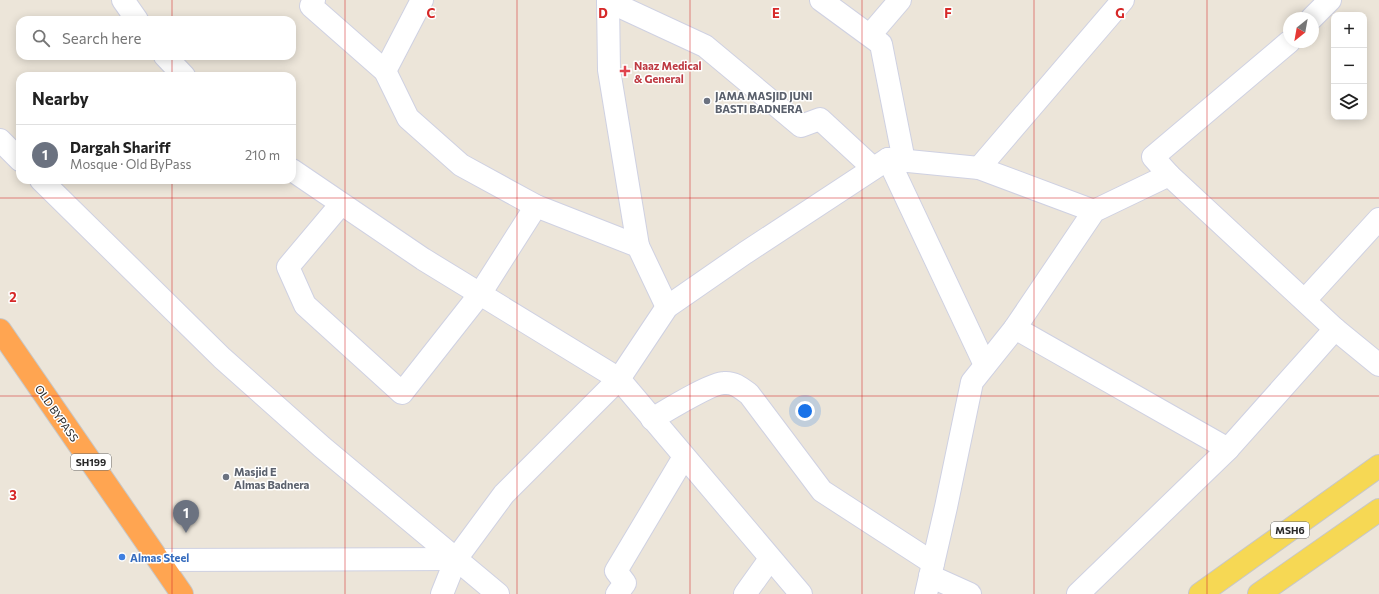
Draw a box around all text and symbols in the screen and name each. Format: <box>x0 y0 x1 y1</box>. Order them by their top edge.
text: C <box>427 5 436 21</box>
text: D <box>598 5 608 21</box>
text: E <box>772 5 780 21</box>
text: F <box>944 5 952 21</box>
text: G <box>1115 5 1125 21</box>
north arrow <box>1283 12 1319 48</box>
map controls <box>1331 12 1367 120</box>
button: + <box>1331 12 1367 48</box>
search box <box>16 16 296 60</box>
icon: search <box>30 27 52 49</box>
text: Search here <box>62 29 141 47</box>
button: − <box>1331 48 1367 84</box>
place label: Naaz Medical & General <box>634 59 702 85</box>
marker: Naaz Medical & General <box>619 65 631 77</box>
button: layers <box>1331 84 1367 120</box>
text: Nearby <box>32 88 89 109</box>
place label: JAMA MASJID JUNI BASTI BADNERA <box>715 89 813 115</box>
marker: JAMA MASJID JUNI BASTI BADNERA <box>702 96 712 106</box>
text: Dargah Shariff <box>70 138 171 156</box>
text: 1 <box>42 147 48 163</box>
text: 210 m <box>245 147 280 163</box>
text: Mosque · Old ByPass <box>70 156 191 172</box>
text: 2 <box>9 289 17 305</box>
street label: OLD BYPASS <box>33 382 81 444</box>
your location <box>795 401 815 421</box>
road number: SH199 <box>71 454 111 470</box>
place label: Masjid E Almas Badnera <box>234 465 310 491</box>
marker: Masjid E Almas Badnera <box>221 472 231 482</box>
text: 3 <box>9 487 17 503</box>
pin: 1 <box>173 500 199 533</box>
road number: MSH6 <box>1271 522 1309 538</box>
place label: Almas Steel <box>130 551 189 564</box>
marker: Almas Steel <box>117 552 127 562</box>

